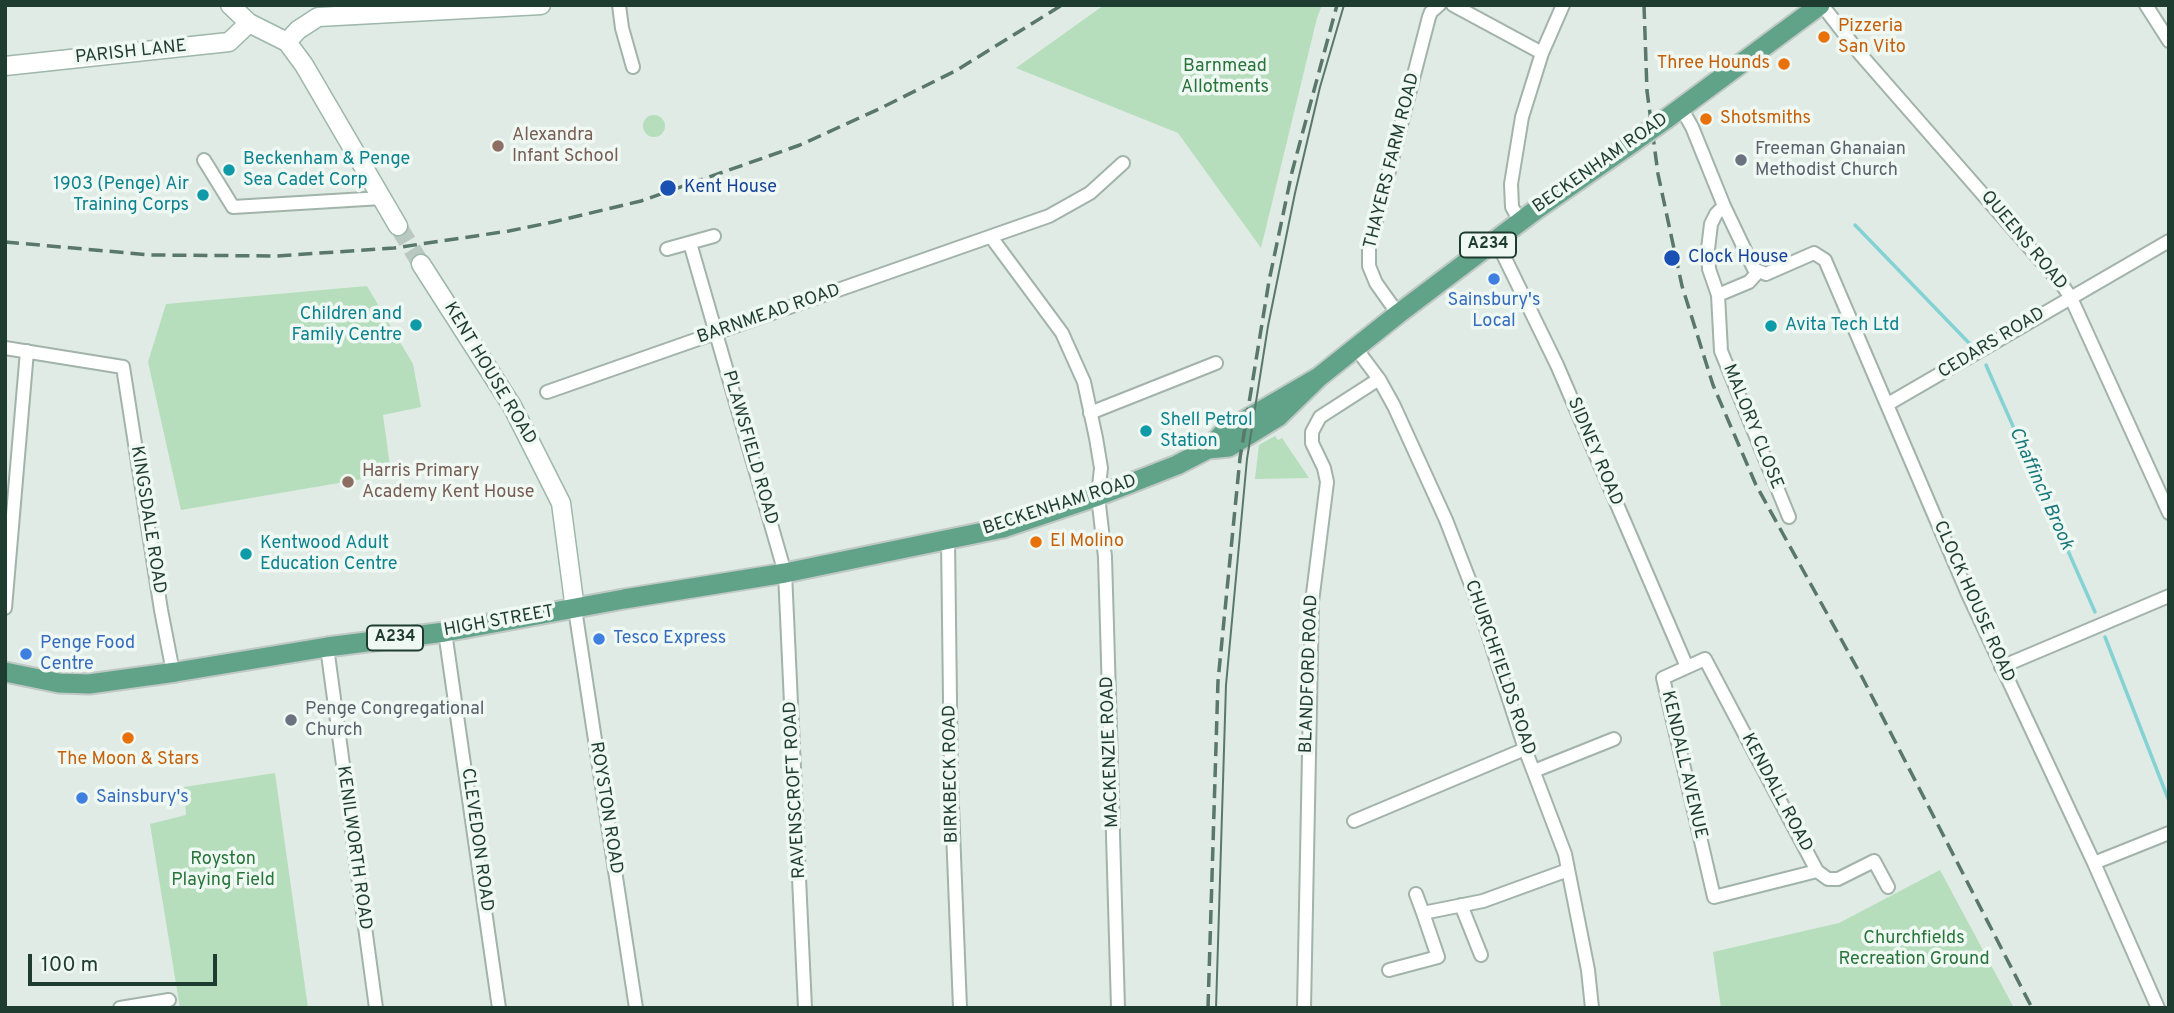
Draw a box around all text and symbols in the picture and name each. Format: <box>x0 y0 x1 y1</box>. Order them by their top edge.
place label: Pizzeria San Vito <box>1838 16 1906 58</box>
marker: Pizzeria San Vito <box>1816 29 1832 45</box>
street label: PARISH LANE <box>74 36 188 70</box>
place label: Three Hounds <box>1657 53 1770 75</box>
park label: Barnmead Allotments <box>1181 56 1269 98</box>
marker: Three Hounds <box>1776 56 1792 72</box>
street label: THAYERS FARM ROAD <box>1361 71 1425 251</box>
place label: Shotsmiths <box>1720 108 1811 130</box>
street label: BECKENHAM ROAD <box>1529 109 1673 219</box>
marker: Shotsmiths <box>1698 111 1714 127</box>
place label: Alexandra Infant School <box>512 125 619 168</box>
marker: Alexandra Infant School <box>490 138 506 154</box>
place label: Freeman Ghanaian Methodist Church <box>1755 139 1906 182</box>
place label: Beckenham & Penge Sea Cadet Corp <box>243 149 410 192</box>
marker: Freeman Ghanaian Methodist Church <box>1733 152 1749 168</box>
marker: Beckenham & Penge Sea Cadet Corp <box>221 162 237 178</box>
place label: 1903 (Penge) Air Training Corps <box>53 174 189 216</box>
place label: Kent House <box>684 177 777 199</box>
marker: Kent House <box>658 178 678 198</box>
marker: 1903 (Penge) Air Training Corps <box>195 187 211 203</box>
street label: QUEENS ROAD <box>1975 187 2071 295</box>
road number: A234 <box>1460 232 1516 258</box>
place label: Clock House <box>1688 247 1788 269</box>
marker: Clock House <box>1662 248 1682 268</box>
marker: Sainsbury's Local <box>1486 271 1502 287</box>
street label: BARNMEAD ROAD <box>695 280 843 350</box>
place label: Sainsbury's Local <box>1448 290 1540 332</box>
street label: KENT HOUSE ROAD <box>438 299 540 449</box>
place label: Children and Family Centre <box>292 304 402 346</box>
street label: CEDARS ROAD <box>1935 304 2049 384</box>
place label: Avita Tech Ltd <box>1785 315 1899 337</box>
marker: Children and Family Centre <box>408 317 424 333</box>
marker: Avita Tech Ltd <box>1763 318 1779 334</box>
street label: MALORY CLOSE <box>1717 361 1787 493</box>
street label: PLAWSFIELD ROAD <box>717 368 781 528</box>
street label: SIDNEY ROAD <box>1562 395 1626 509</box>
place label: Shell Petrol Station <box>1160 410 1253 452</box>
marker: Shell Petrol Station <box>1138 423 1154 439</box>
water label: Chaffinch Brook <box>2003 424 2077 554</box>
street label: KINGSDALE ROAD <box>125 445 169 595</box>
place label: Harris Primary Academy Kent House <box>362 461 534 504</box>
street label: BECKENHAM ROAD <box>981 471 1139 541</box>
marker: Harris Primary Academy Kent House <box>340 474 356 490</box>
street label: CLOCK HOUSE ROAD <box>1928 518 2018 686</box>
place label: El Molino <box>1050 531 1124 553</box>
place label: Kentwood Adult Education Centre <box>260 533 397 576</box>
marker: El Molino <box>1028 534 1044 550</box>
marker: Kentwood Adult Education Centre <box>238 546 254 562</box>
street label: CHURCHFIELDS ROAD <box>1459 578 1539 758</box>
street label: BLANDFORD ROAD <box>1296 594 1324 754</box>
street label: HIGH STREET <box>442 602 556 642</box>
road number: A234 <box>367 625 423 650</box>
place label: Tesco Express <box>613 628 726 650</box>
marker: Tesco Express <box>591 631 607 647</box>
place label: Penge Food Centre <box>40 633 135 676</box>
marker: Penge Food Centre <box>18 646 34 662</box>
street label: MACKENZIE ROAD <box>1098 676 1124 828</box>
street label: KENDALL AVENUE <box>1655 689 1711 841</box>
place label: Penge Congregational Church <box>305 699 484 742</box>
street label: RAVENSCROFT ROAD <box>781 701 811 879</box>
street label: BIRKBECK ROAD <box>940 705 964 843</box>
marker: Penge Congregational Church <box>283 712 299 728</box>
marker: The Moon & Stars <box>120 730 136 746</box>
street label: KENDALL ROAD <box>1736 730 1816 856</box>
street label: ROYSTON ROAD <box>584 740 626 876</box>
place label: The Moon & Stars <box>57 749 199 771</box>
street label: KENILWORTH ROAD <box>331 765 375 931</box>
street label: CLEVEDON ROAD <box>455 767 497 913</box>
place label: Sainsbury's <box>96 787 189 809</box>
marker: Sainsbury's <box>74 790 90 806</box>
park label: Royston Playing Field <box>171 849 275 892</box>
park label: Churchfields Recreation Ground <box>1838 928 1990 970</box>
scale bar <box>32 940 220 984</box>
text: 100 m <box>41 952 98 979</box>

